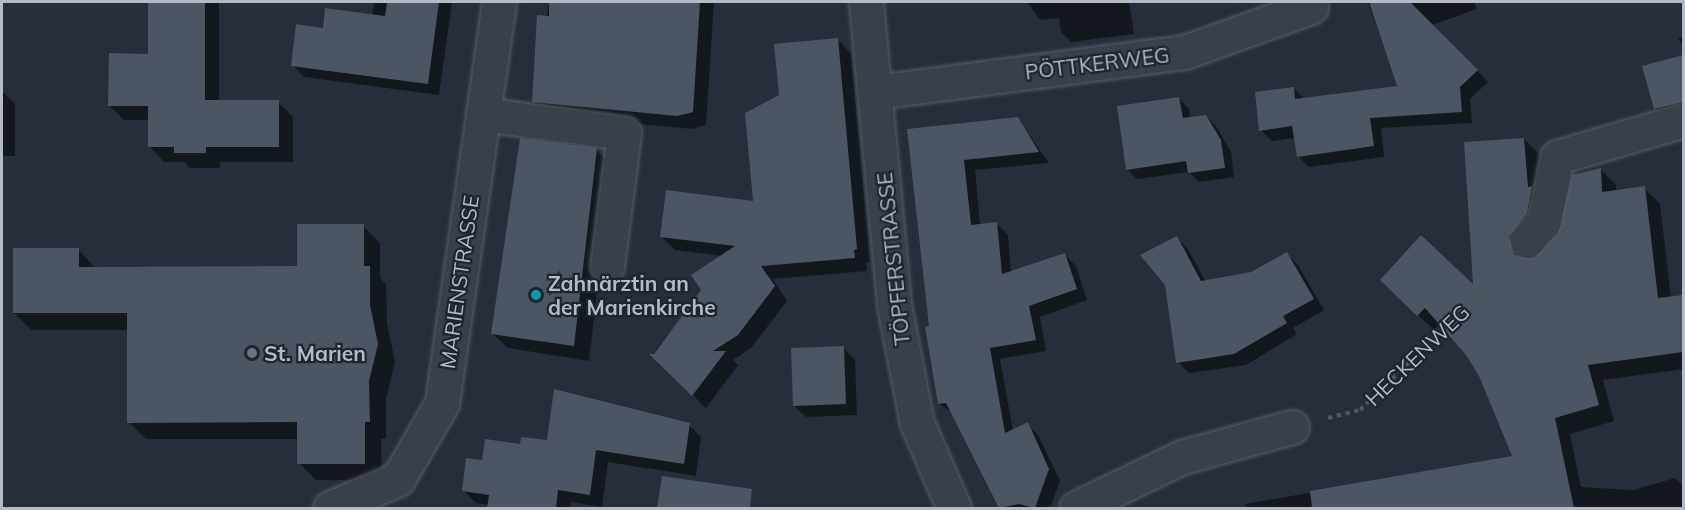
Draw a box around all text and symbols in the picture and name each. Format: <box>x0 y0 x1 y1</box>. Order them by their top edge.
street label: PÖTTKERWEG <box>1023 42 1171 84</box>
street label: TÖPFERSTRASSE <box>871 171 915 347</box>
street label: MARIENSTRASSE <box>434 194 484 370</box>
place label: Zahnärztin an der Marienkirche <box>548 270 716 320</box>
marker: Zahnärztin an der Marienkirche <box>529 288 543 302</box>
street label: HECKENWEG <box>1360 299 1474 411</box>
place label: St. Marien <box>264 340 366 366</box>
marker: St. Marien <box>245 346 259 360</box>

